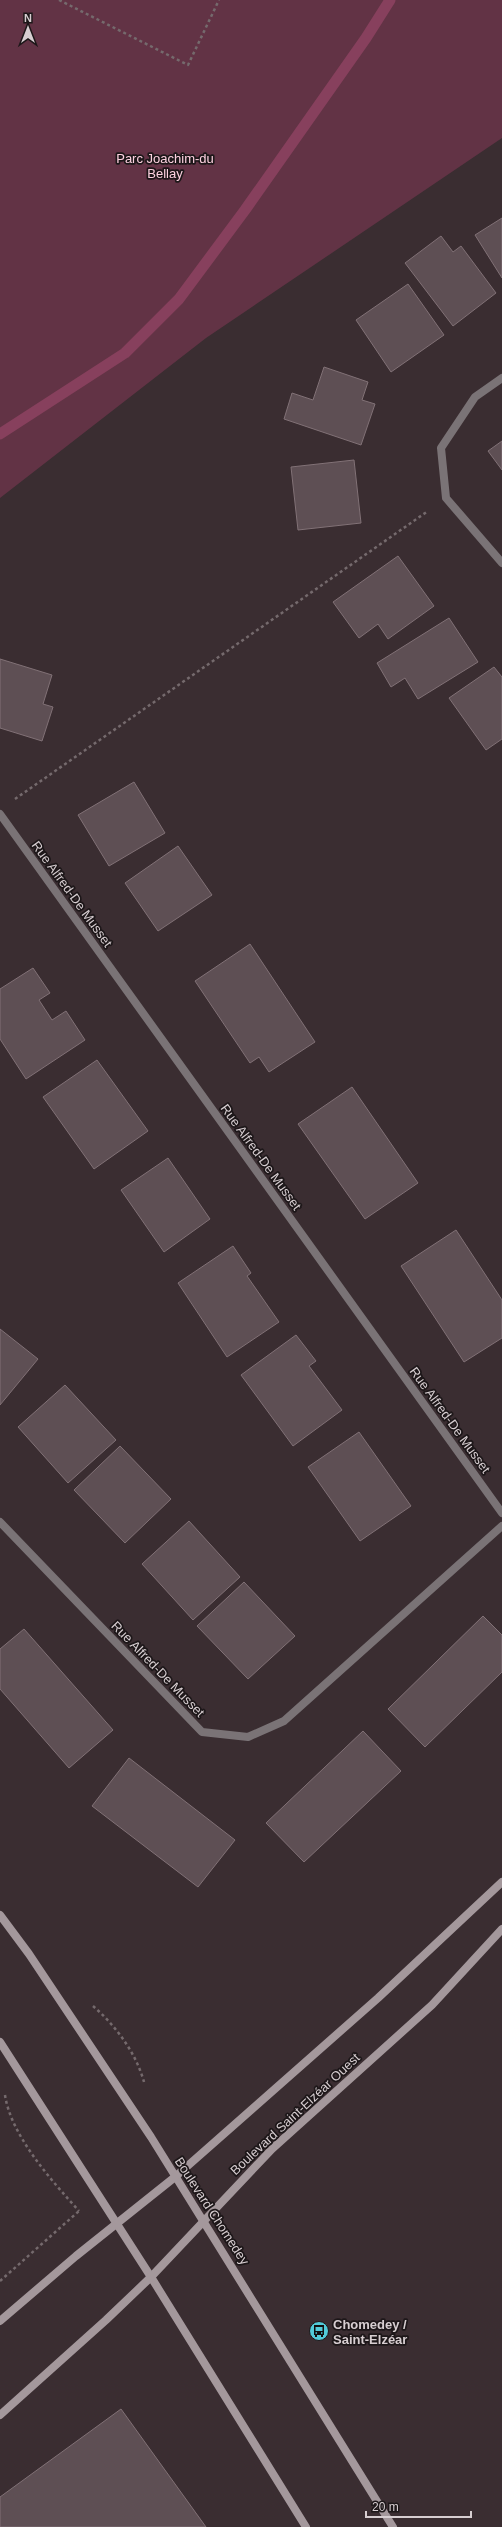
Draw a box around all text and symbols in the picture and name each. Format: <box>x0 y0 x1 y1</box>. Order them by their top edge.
north arrow <box>8 8 48 48</box>
text: N <box>24 12 32 24</box>
park label: Parc Joachim-du Bellay <box>116 151 214 181</box>
street label: Rue Alfred-De Musset <box>29 838 116 950</box>
street label: Rue Alfred-De Musset <box>218 1101 305 1213</box>
street label: Rue Alfred-De Musset <box>407 1364 494 1476</box>
street label: Rue Alfred-De Musset <box>108 1618 208 1720</box>
street label: Boulevard Saint-Elzéar Ouest <box>227 2050 363 2178</box>
street label: Boulevard Chomedey <box>172 2154 253 2268</box>
place label: Chomedey / Saint-Elzéar <box>333 2317 407 2347</box>
bus stop icon: Chomedey / Saint-Elzéar <box>308 2320 330 2342</box>
scale bar <box>366 2493 471 2519</box>
text: 20 m <box>372 2500 399 2514</box>

